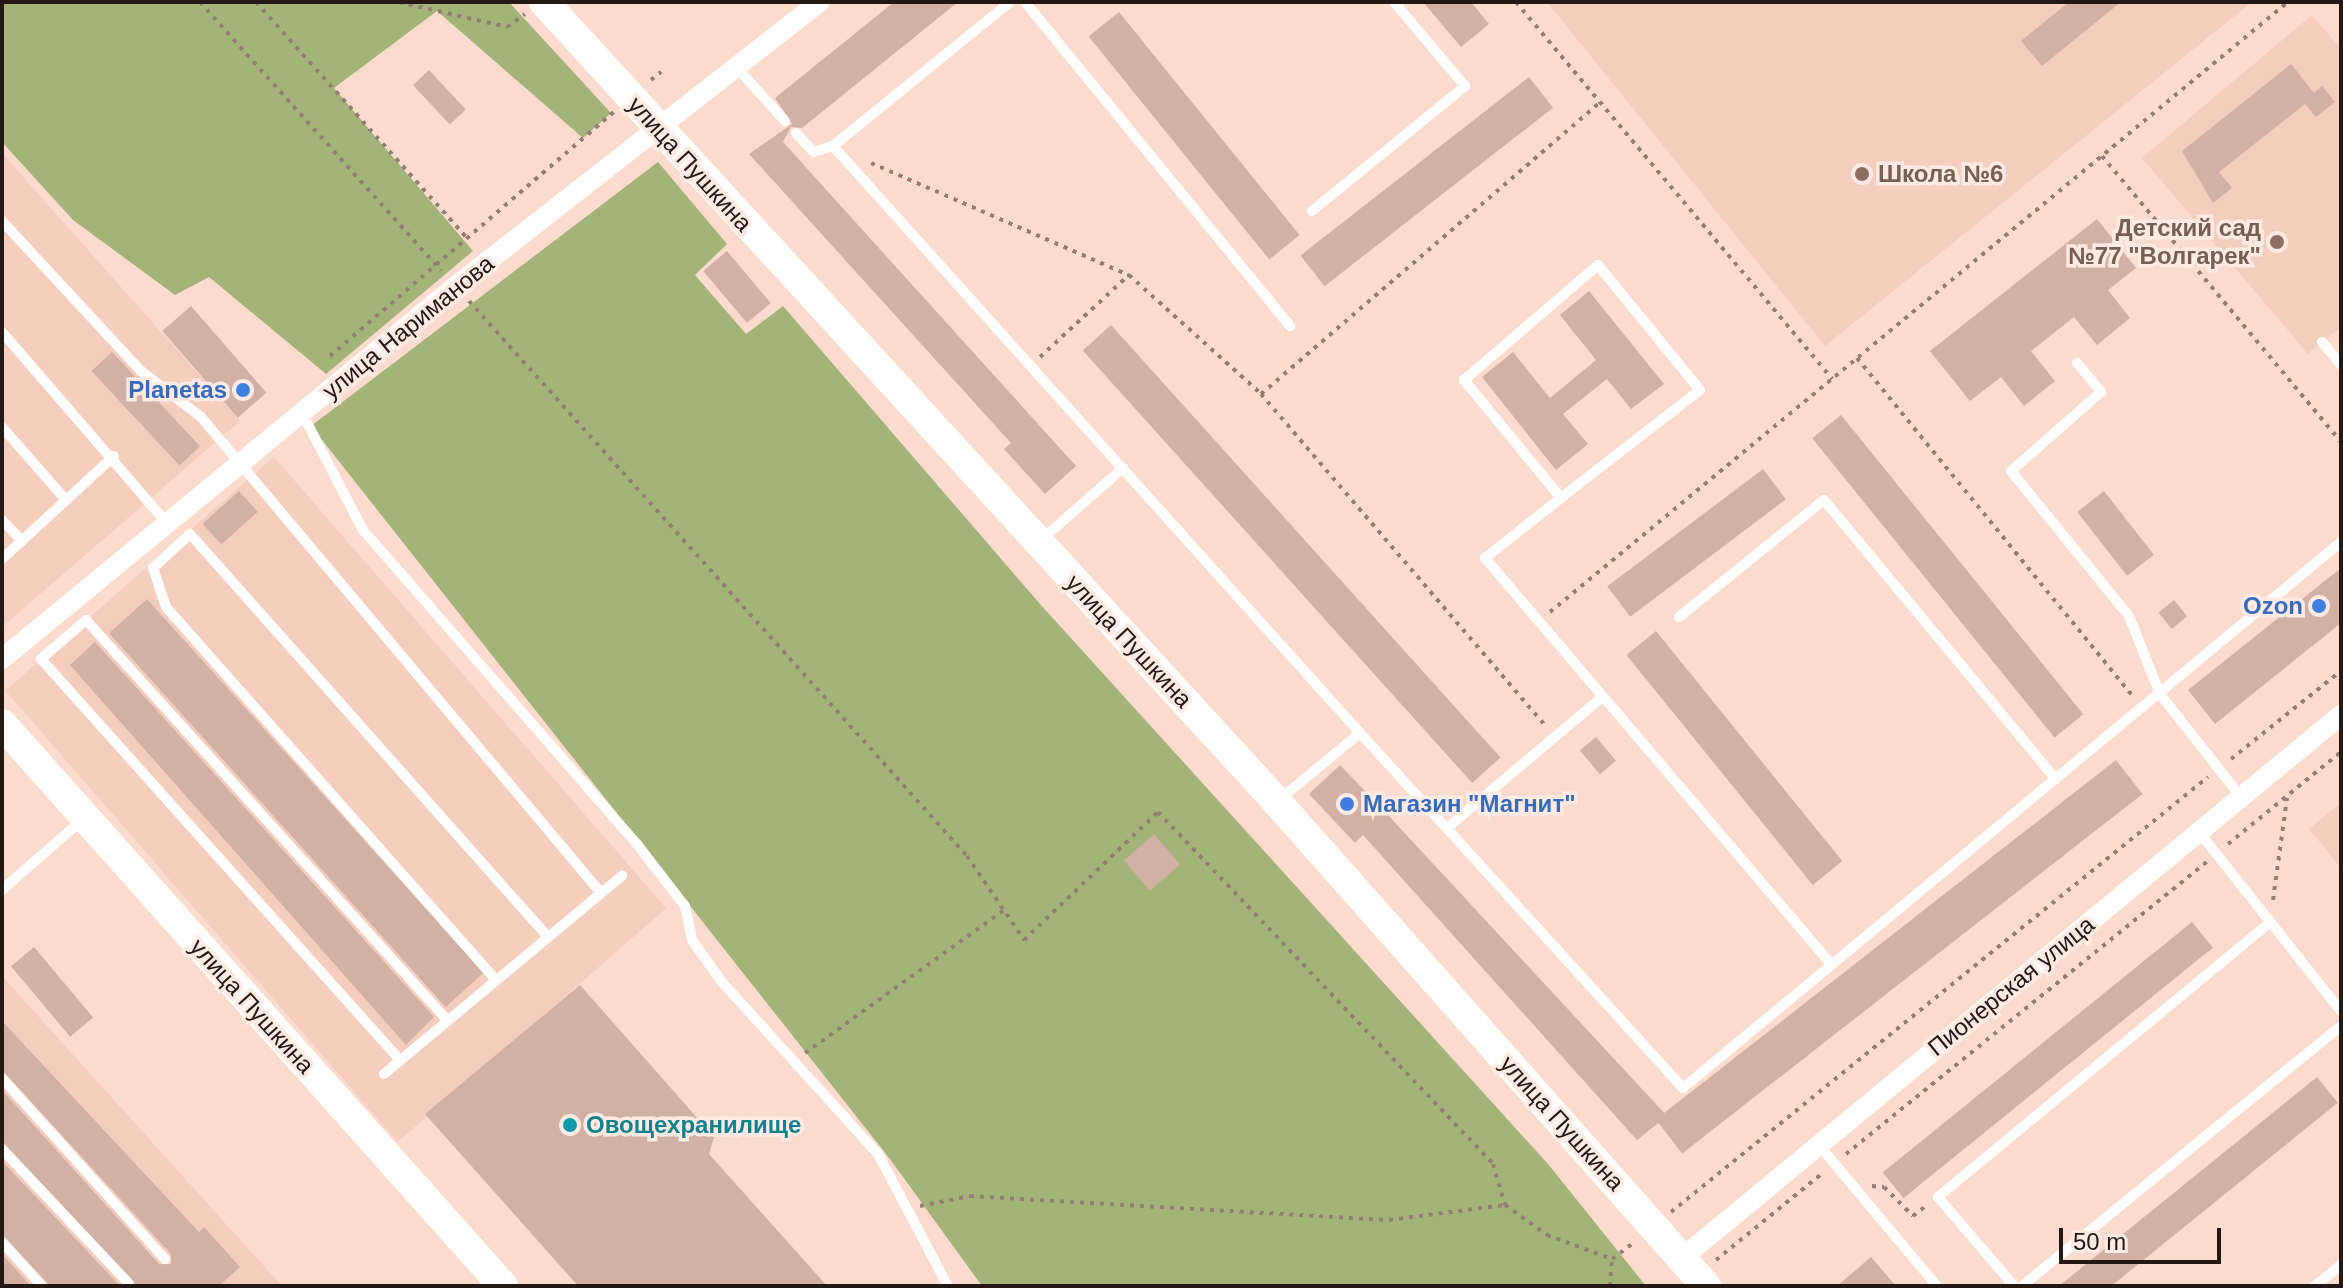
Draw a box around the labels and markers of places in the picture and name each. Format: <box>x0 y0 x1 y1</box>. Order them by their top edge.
place label: Школа №6 <box>1878 160 2003 188</box>
marker: Школа №6 <box>1853 165 1871 183</box>
place label: Детский сад №77 "Волгарек" <box>2068 214 2261 270</box>
marker: Детский сад №77 "Волгарек" <box>2268 233 2286 251</box>
place label: Planetas <box>128 376 227 404</box>
marker: Planetas <box>234 381 252 399</box>
place label: Ozon <box>2243 592 2303 620</box>
marker: Ozon <box>2310 597 2328 615</box>
place label: Магазин "Магнит" <box>1363 790 1576 818</box>
marker: Магазин "Магнит" <box>1338 795 1356 813</box>
place label: Овощехранилище <box>586 1111 801 1139</box>
marker: Овощехранилище <box>561 1116 579 1134</box>

